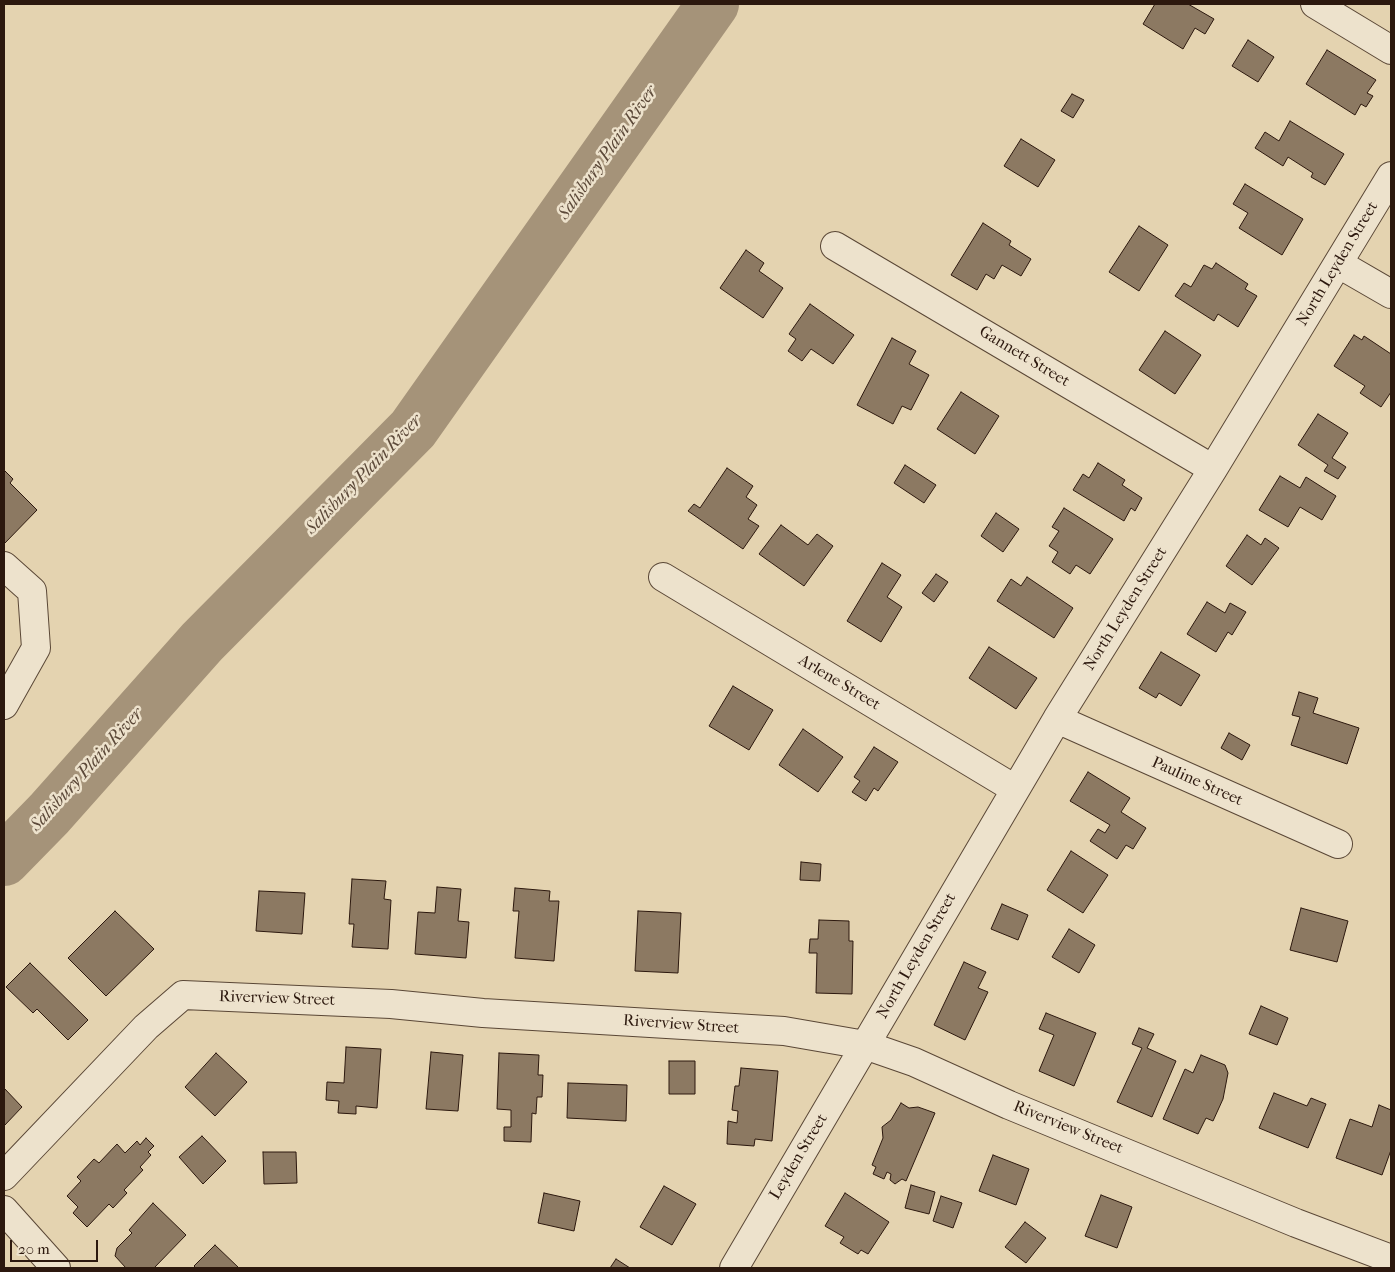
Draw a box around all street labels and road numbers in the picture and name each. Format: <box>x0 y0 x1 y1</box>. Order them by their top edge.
street label: North Leyden Street <box>1293 198 1383 330</box>
street label: Gannett Street <box>975 322 1073 392</box>
street label: North Leyden Street <box>1080 544 1172 674</box>
street label: Arlene Street <box>795 651 883 715</box>
street label: Pauline Street <box>1148 753 1246 811</box>
street label: North Leyden Street <box>873 890 961 1022</box>
street label: Riverview Street <box>218 987 336 1011</box>
street label: Riverview Street <box>622 1011 740 1039</box>
street label: Riverview Street <box>1010 1097 1126 1159</box>
street label: Leyden Street <box>766 1111 832 1203</box>

